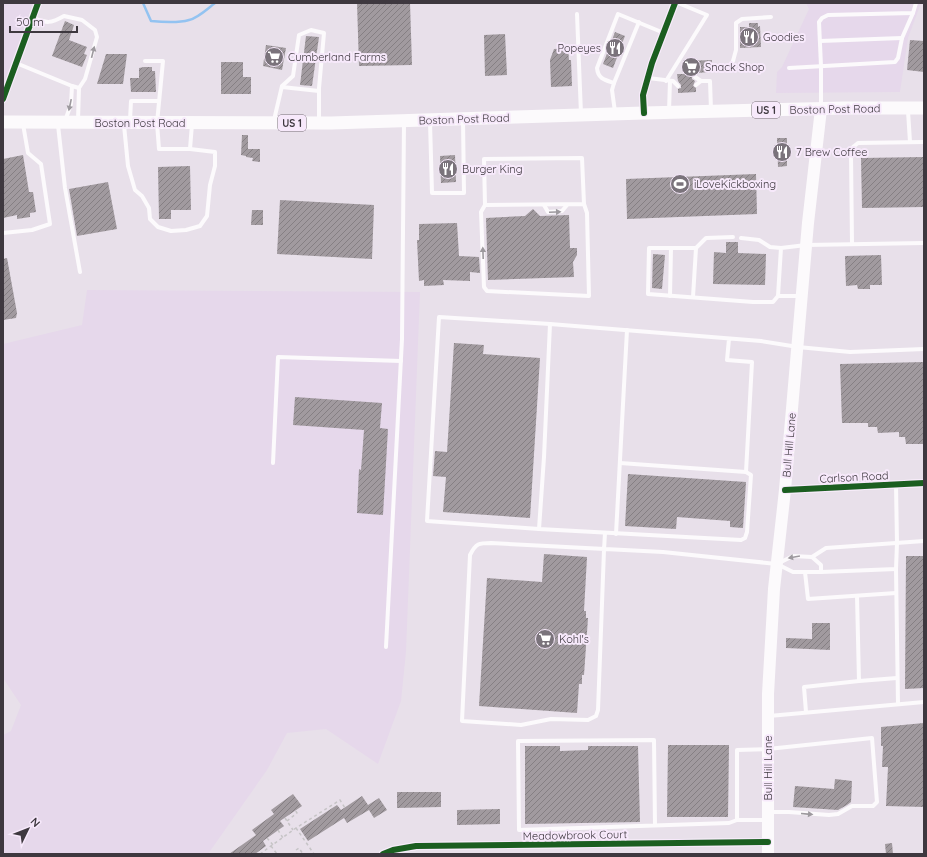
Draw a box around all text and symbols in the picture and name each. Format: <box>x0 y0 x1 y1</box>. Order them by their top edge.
scale bar <box>10 8 77 34</box>
text: 50 m <box>16 14 44 29</box>
restaurant icon: Goodies <box>738 26 760 48</box>
place label: Goodies <box>763 30 804 44</box>
restaurant icon: Popeyes <box>604 37 626 59</box>
place label: Popeyes <box>558 41 601 55</box>
one-way arrow <box>91 46 97 58</box>
supermarket icon: Cumberland Farms <box>263 46 285 68</box>
place label: Cumberland Farms <box>288 50 386 64</box>
supermarket icon: Snack Shop <box>680 56 702 78</box>
place label: Snack Shop <box>705 60 765 74</box>
one-way arrow <box>66 98 72 111</box>
street label: Boston Post Road <box>789 101 881 117</box>
road number: US 1 <box>752 102 780 118</box>
street label: Boston Post Road <box>418 110 510 128</box>
road number: US 1 <box>278 115 306 131</box>
street label: Boston Post Road <box>95 116 185 130</box>
restaurant icon: 7 Brew Coffee <box>771 141 793 163</box>
place label: 7 Brew Coffee <box>796 145 867 159</box>
restaurant icon: Burger King <box>437 158 459 180</box>
place label: Burger King <box>462 162 523 176</box>
sports icon: iLoveKickboxing <box>669 173 691 195</box>
place label: iLoveKickboxing <box>694 177 776 191</box>
one-way arrow <box>549 208 561 215</box>
one-way arrow <box>479 247 486 259</box>
street label: Bull Hill Lane <box>779 412 799 478</box>
street label: Carlson Road <box>819 468 889 486</box>
one-way arrow <box>788 555 800 561</box>
supermarket icon: Kohl's <box>534 628 556 650</box>
place label: Kohl's <box>559 632 589 646</box>
street label: Bull Hill Lane <box>761 736 775 800</box>
north arrow <box>8 809 48 849</box>
one-way arrow <box>801 810 813 817</box>
text: N <box>27 814 43 830</box>
street label: Meadowbrook Court <box>523 827 628 843</box>

